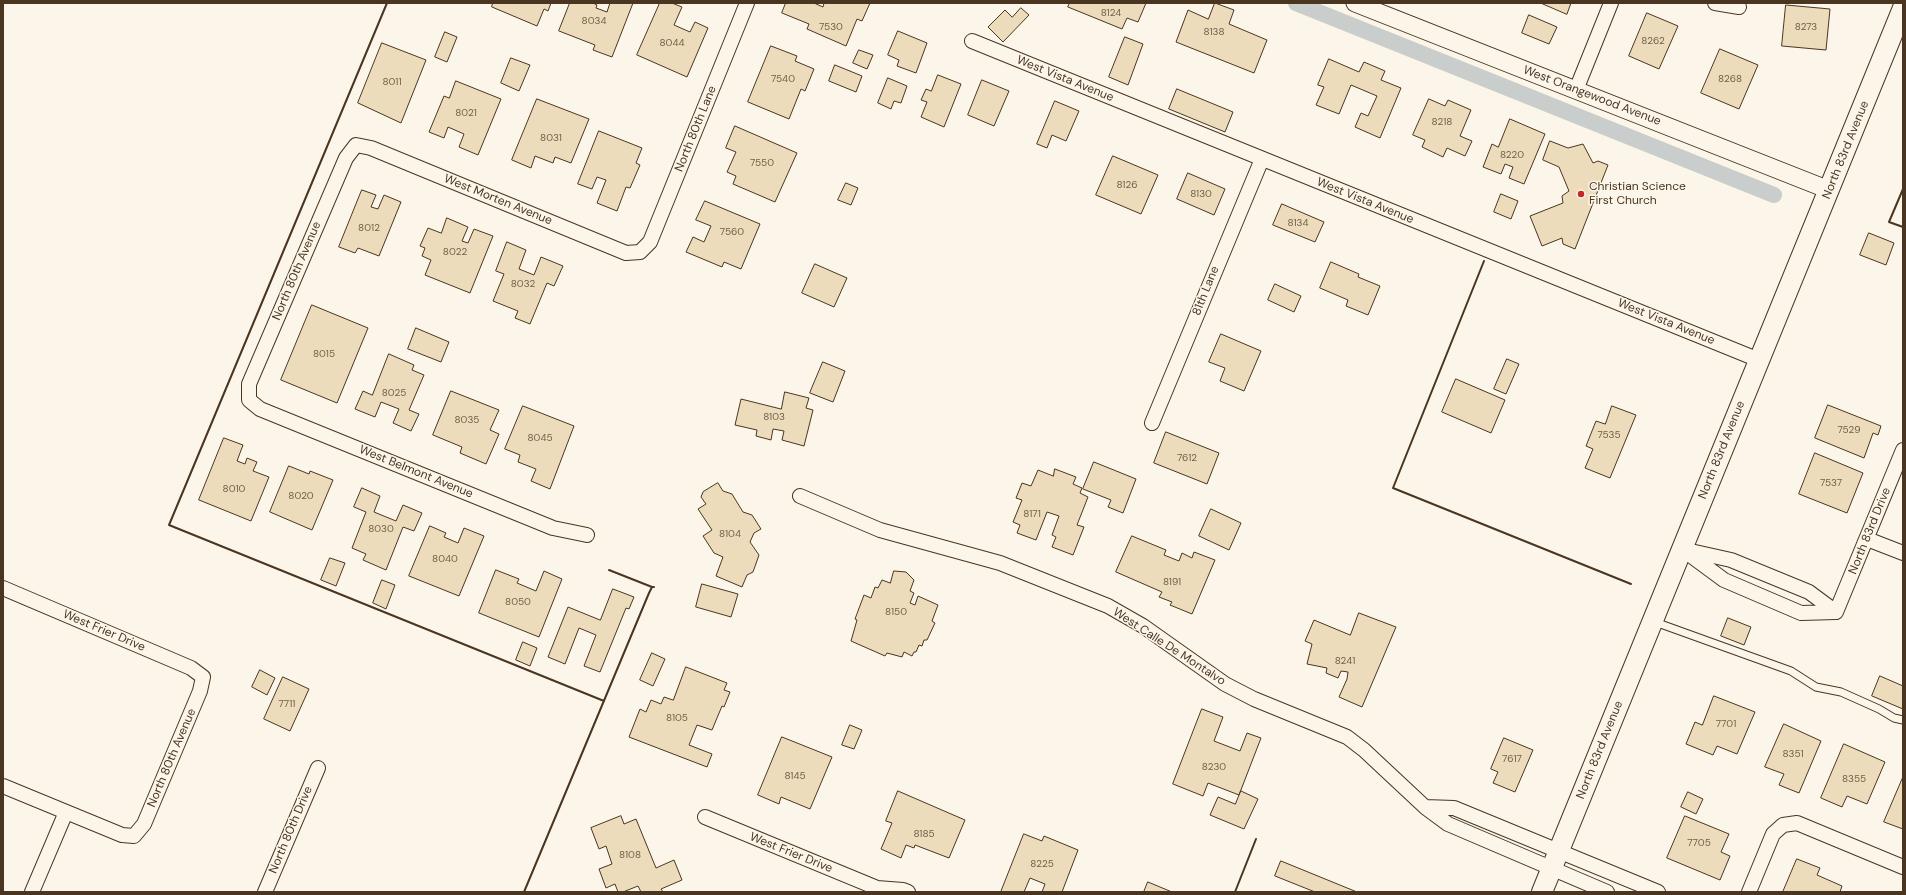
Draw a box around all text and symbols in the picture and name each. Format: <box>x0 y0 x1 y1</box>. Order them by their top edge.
house number: 8124 <box>1101 7 1121 19</box>
house number: 8034 <box>582 15 606 27</box>
house number: 7530 <box>819 21 843 33</box>
house number: 8273 <box>1795 21 1817 33</box>
house number: 8138 <box>1204 26 1224 38</box>
house number: 8262 <box>1641 35 1665 47</box>
house number: 8044 <box>659 37 685 49</box>
street label: West Vista Avenue <box>1014 53 1116 105</box>
street label: West Orangewood Avenue <box>1521 63 1663 129</box>
house number: 7540 <box>771 73 795 85</box>
house number: 8268 <box>1718 73 1742 85</box>
house number: 8011 <box>382 76 402 88</box>
street label: North 80th Lane <box>672 84 720 174</box>
street label: North 83rd Avenue <box>1820 99 1872 201</box>
house number: 8021 <box>455 107 477 119</box>
house number: 8218 <box>1432 116 1452 128</box>
house number: 8031 <box>540 132 562 144</box>
house number: 8220 <box>1500 149 1524 161</box>
house number: 7550 <box>750 157 774 169</box>
street label: West Morten Avenue <box>442 172 554 228</box>
street label: West Vista Avenue <box>1314 175 1416 227</box>
house number: 8126 <box>1116 179 1138 191</box>
place label: Christian Science First Church <box>1589 180 1686 208</box>
house number: 8130 <box>1190 188 1212 200</box>
marker: Christian Science First Church <box>1576 189 1586 199</box>
house number: 8134 <box>1288 217 1308 229</box>
street label: North 80th Avenue <box>270 220 324 322</box>
house number: 8012 <box>358 222 380 234</box>
house number: 7560 <box>720 226 744 238</box>
house number: 8022 <box>443 246 467 258</box>
street label: 81th Lane <box>1190 264 1222 318</box>
house number: 8032 <box>511 278 535 290</box>
street label: West Vista Avenue <box>1615 296 1717 348</box>
house number: 8015 <box>313 348 335 360</box>
house number: 8025 <box>382 387 406 399</box>
street label: North 83rd Avenue <box>1696 399 1748 501</box>
house number: 8103 <box>763 411 785 423</box>
house number: 8035 <box>455 414 479 426</box>
house number: 7529 <box>1838 424 1860 436</box>
house number: 7535 <box>1597 429 1621 441</box>
house number: 8045 <box>527 432 553 444</box>
street label: West Belmont Avenue <box>357 443 475 501</box>
house number: 7612 <box>1177 452 1197 464</box>
house number: 7537 <box>1820 477 1842 489</box>
house number: 8010 <box>223 483 245 495</box>
street label: North 83rd Drive <box>1846 485 1894 577</box>
house number: 8020 <box>288 490 314 502</box>
house number: 8171 <box>1023 508 1041 520</box>
house number: 8030 <box>368 523 394 535</box>
house number: 8104 <box>719 528 741 540</box>
house number: 8040 <box>432 553 458 565</box>
house number: 8191 <box>1163 576 1181 588</box>
house number: 8050 <box>505 596 531 608</box>
street label: West Calle De Montalvo <box>1110 605 1228 689</box>
house number: 8150 <box>885 606 907 618</box>
street label: West Frier Drive <box>61 607 147 655</box>
house number: 8241 <box>1335 655 1355 667</box>
house number: 7711 <box>279 698 295 710</box>
street label: North 83rd Avenue <box>1574 699 1626 801</box>
street label: North 80th Avenue <box>145 707 199 809</box>
house number: 8105 <box>666 712 688 724</box>
house number: 7701 <box>1716 718 1736 730</box>
house number: 8351 <box>1782 748 1804 760</box>
house number: 7617 <box>1502 753 1522 765</box>
house number: 8230 <box>1202 761 1226 773</box>
house number: 8145 <box>784 770 806 782</box>
house number: 8355 <box>1842 773 1866 785</box>
street label: North 80th Drive <box>266 784 316 876</box>
house number: 8185 <box>913 828 935 840</box>
street label: West Frier Drive <box>747 830 835 876</box>
house number: 7705 <box>1687 837 1711 849</box>
house number: 8108 <box>619 849 641 861</box>
house number: 8225 <box>1030 858 1054 870</box>

